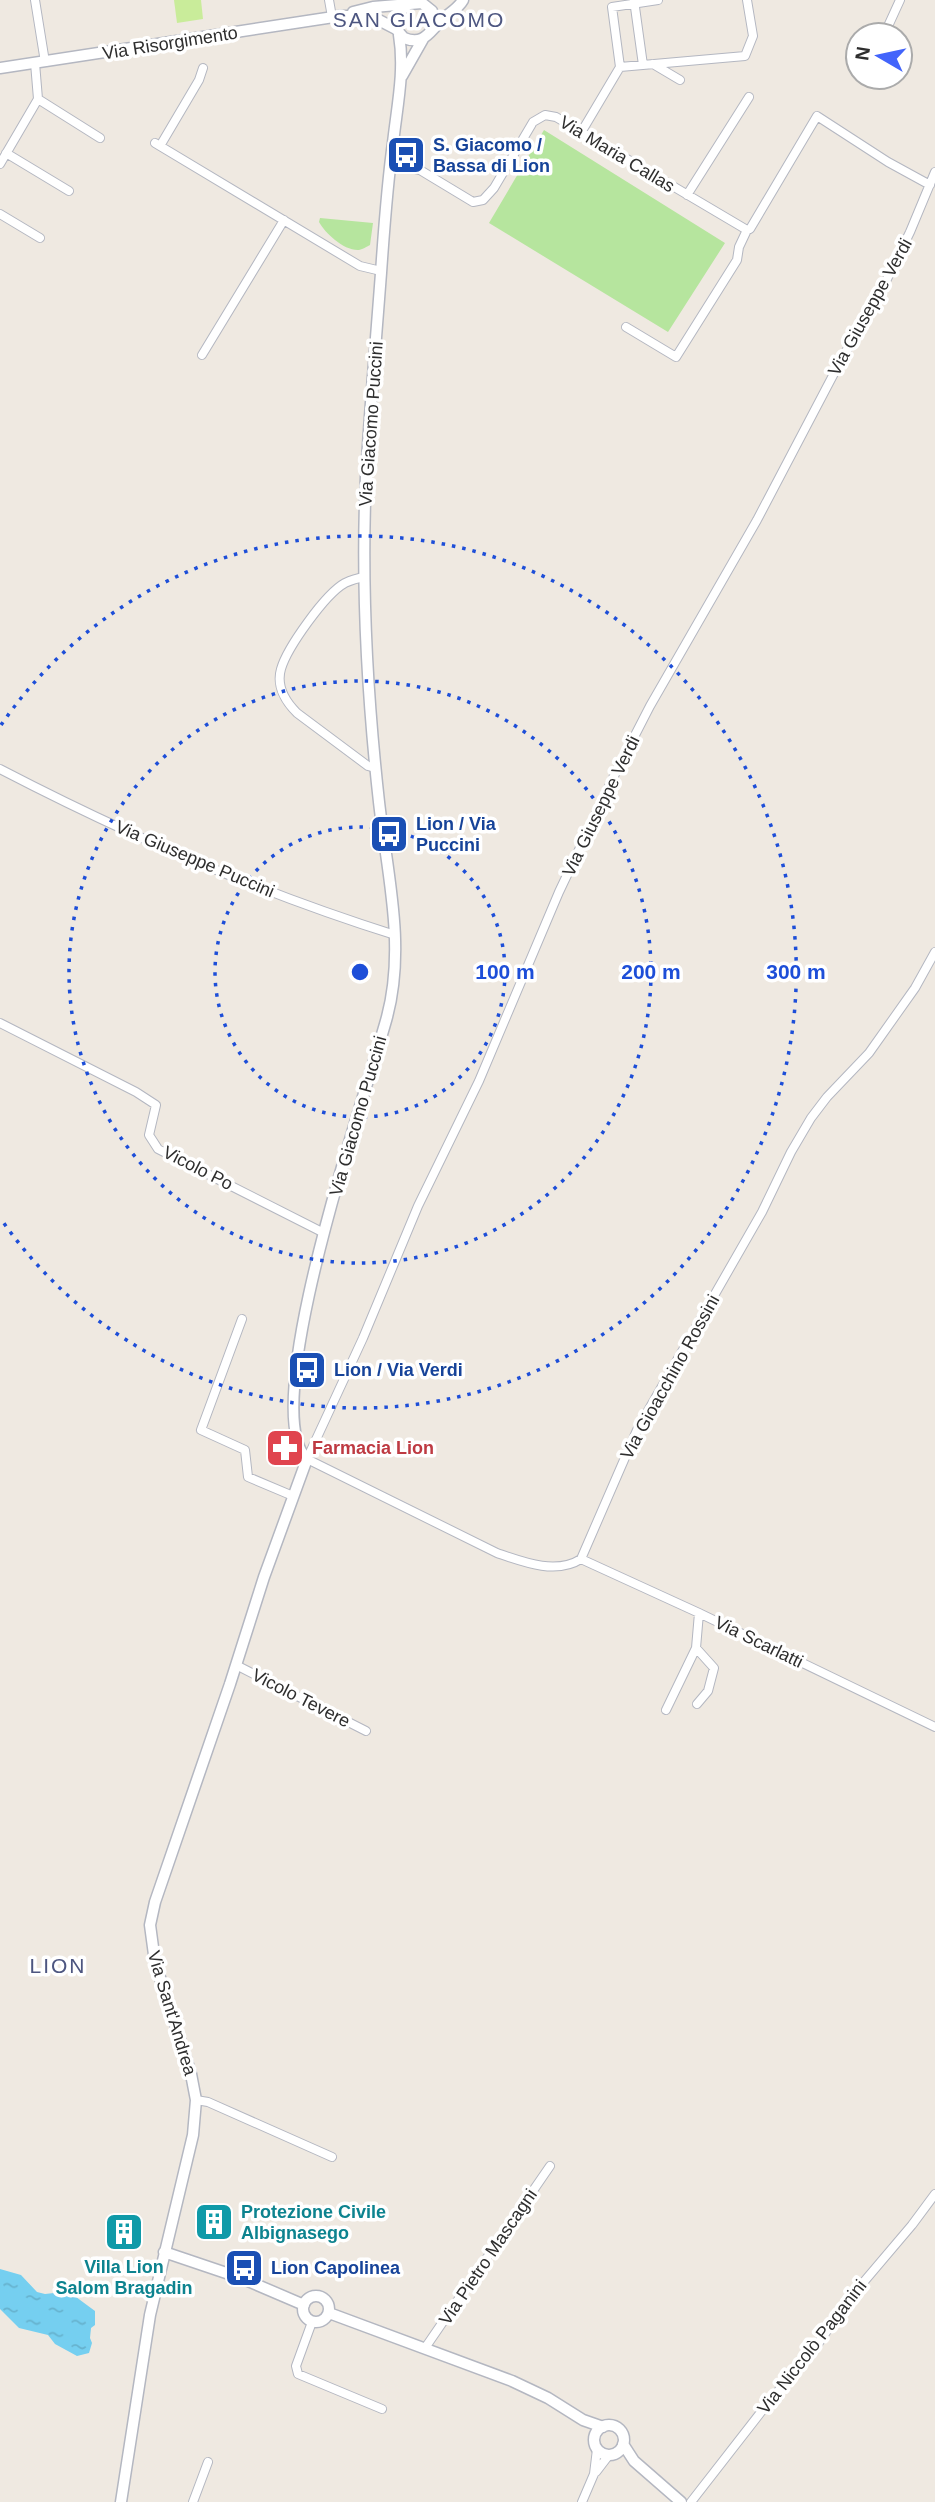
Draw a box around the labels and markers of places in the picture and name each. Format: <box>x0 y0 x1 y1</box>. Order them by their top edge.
bus stop icon: S. Giacomo / Bassa di Lion <box>385 134 427 176</box>
place label: S. Giacomo / Bassa di Lion <box>433 135 550 176</box>
bus stop icon: Lion / Via Puccini <box>368 813 410 855</box>
place label: Lion / Via Puccini <box>416 814 497 855</box>
centre of rings <box>348 960 372 984</box>
bus stop icon: Lion / Via Verdi <box>286 1349 328 1391</box>
place label: Lion / Via Verdi <box>334 1360 463 1380</box>
pharmacy icon: Farmacia Lion <box>264 1427 306 1469</box>
place label: Farmacia Lion <box>312 1438 434 1458</box>
building icon: Protezione Civile Albignasego <box>193 2201 235 2243</box>
place label: Protezione Civile Albignasego <box>241 2202 386 2243</box>
building icon: Villa Lion Salom Bragadin <box>103 2211 145 2253</box>
bus stop icon: Lion Capolinea <box>223 2247 265 2289</box>
place label: Villa Lion Salom Bragadin <box>55 2257 193 2298</box>
place label: Lion Capolinea <box>271 2258 401 2278</box>

